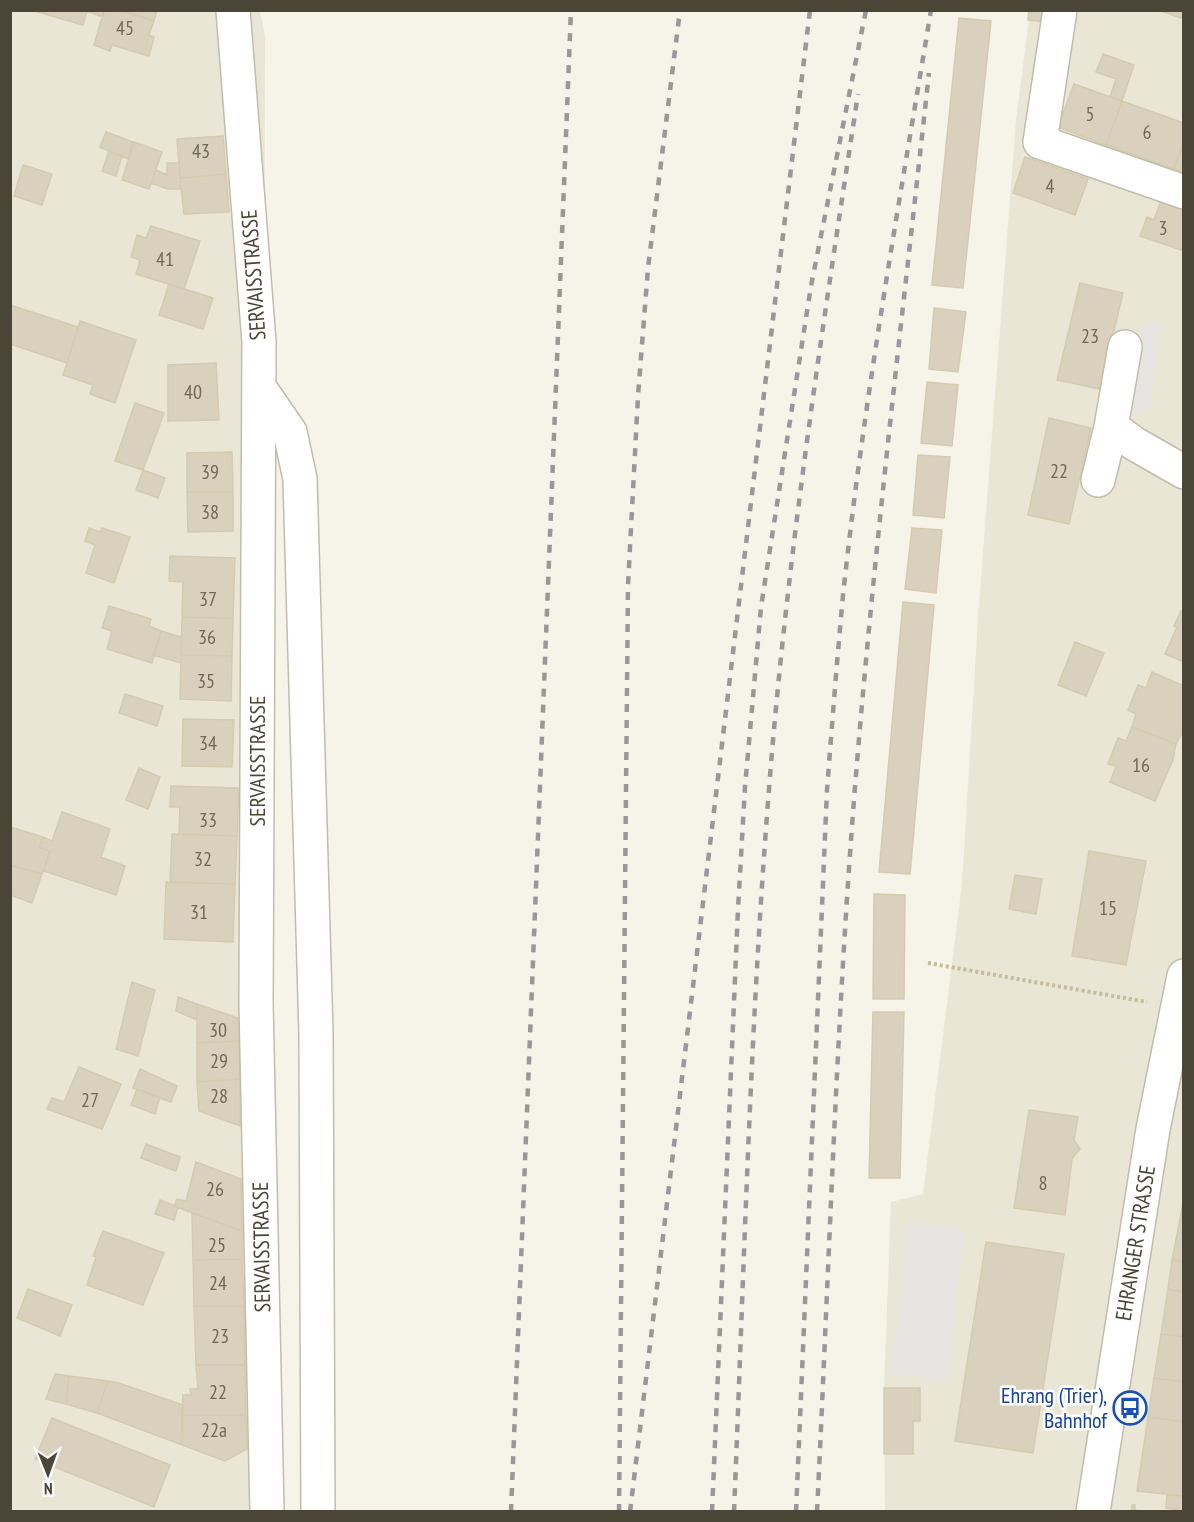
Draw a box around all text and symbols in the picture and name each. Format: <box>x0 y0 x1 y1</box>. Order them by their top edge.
house number: 45 <box>116 15 134 41</box>
house number: 5 <box>1086 101 1095 127</box>
house number: 6 <box>1143 119 1152 145</box>
house number: 43 <box>192 138 210 164</box>
house number: 4 <box>1046 173 1055 199</box>
street label: SERVAISSTRASSE <box>234 209 272 341</box>
house number: 3 <box>1159 215 1168 241</box>
house number: 41 <box>156 246 174 272</box>
house number: 23 <box>1081 323 1099 349</box>
house number: 40 <box>184 379 202 405</box>
house number: 22 <box>1050 458 1068 484</box>
house number: 39 <box>201 459 219 485</box>
house number: 38 <box>201 499 219 525</box>
house number: 37 <box>199 586 217 612</box>
house number: 36 <box>198 624 216 650</box>
house number: 35 <box>197 668 215 694</box>
street label: SERVAISSTRASSE <box>243 696 271 826</box>
house number: 34 <box>199 730 217 756</box>
house number: 16 <box>1132 752 1150 778</box>
house number: 33 <box>199 807 217 833</box>
house number: 32 <box>194 846 212 872</box>
house number: 15 <box>1099 895 1117 921</box>
house number: 31 <box>190 899 208 925</box>
house number: 30 <box>209 1017 227 1043</box>
house number: 29 <box>210 1048 228 1074</box>
house number: 28 <box>210 1083 228 1109</box>
house number: 27 <box>81 1087 99 1113</box>
street label: EHRANGER STRASSE <box>1109 1163 1161 1323</box>
house number: 8 <box>1039 1170 1048 1196</box>
house number: 26 <box>206 1176 224 1202</box>
street label: SERVAISSTRASSE <box>246 1181 276 1313</box>
house number: 25 <box>208 1232 226 1258</box>
house number: 24 <box>209 1270 227 1296</box>
house number: 23 <box>211 1323 229 1349</box>
house number: 22 <box>209 1379 227 1405</box>
place label: Ehrang (Trier), Bahnhof <box>1001 1381 1108 1434</box>
bus stop icon: Ehrang (Trier), Bahnhof <box>1112 1390 1148 1426</box>
house number: 22a <box>201 1417 227 1443</box>
north arrow <box>18 1444 78 1504</box>
text: N <box>44 1479 53 1499</box>

